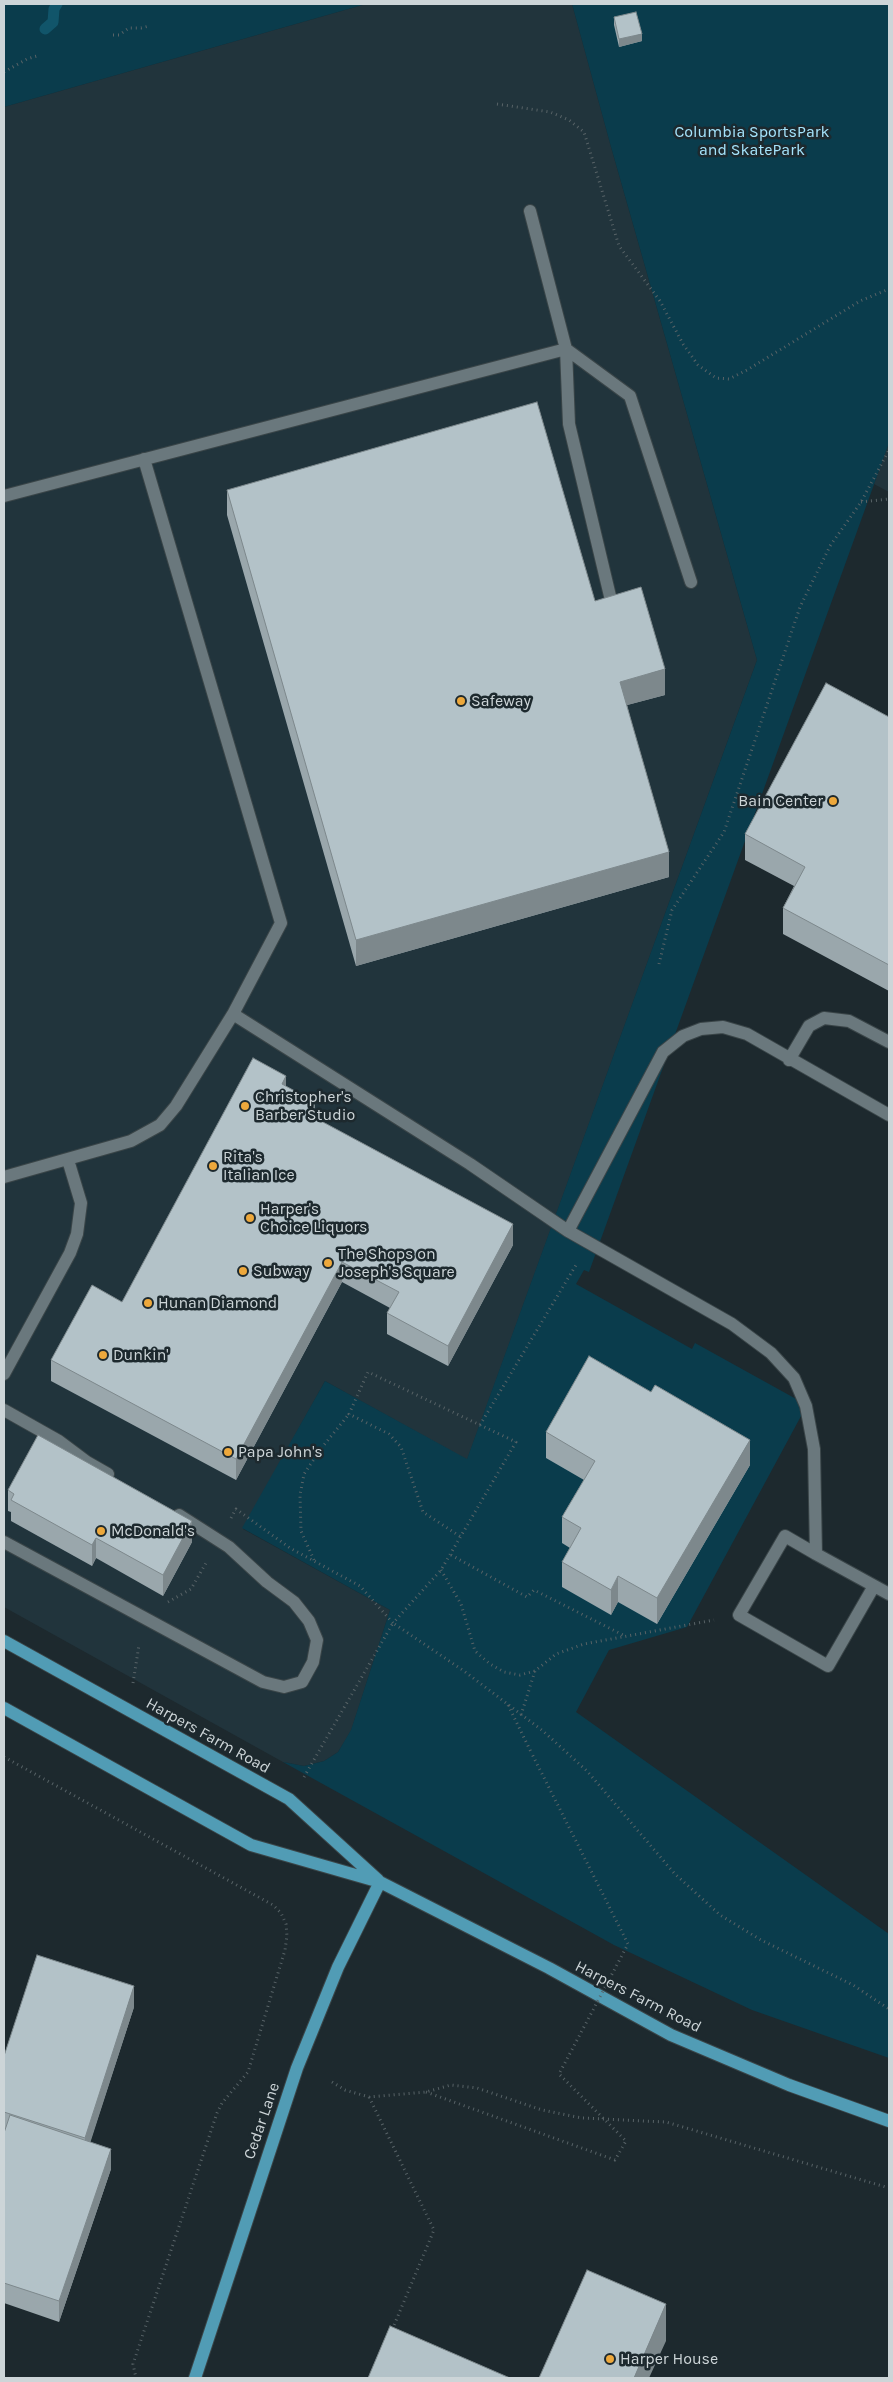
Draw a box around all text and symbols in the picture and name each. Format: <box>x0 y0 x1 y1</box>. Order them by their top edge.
park label: Columbia SportsPark and SkatePark <box>675 122 829 160</box>
place label: Safeway <box>471 691 531 711</box>
marker: Safeway <box>455 695 467 707</box>
place label: Bain Center <box>738 791 823 811</box>
marker: Bain Center <box>827 795 839 807</box>
place label: Christopher's Barber Studio <box>255 1087 355 1125</box>
marker: Christopher's Barber Studio <box>239 1100 251 1112</box>
place label: Rita's Italian Ice <box>223 1147 295 1185</box>
marker: Rita's Italian Ice <box>207 1160 219 1172</box>
place label: Harper's Choice Liquors <box>260 1199 367 1237</box>
marker: Harper's Choice Liquors <box>244 1212 256 1224</box>
place label: The Shops on Joseph's Square <box>338 1244 455 1282</box>
marker: The Shops on Joseph's Square <box>322 1257 334 1269</box>
place label: Subway <box>253 1261 310 1281</box>
marker: Subway <box>237 1265 249 1277</box>
place label: Hunan Diamond <box>158 1293 277 1313</box>
marker: Hunan Diamond <box>142 1297 154 1309</box>
place label: Dunkin' <box>113 1345 169 1365</box>
marker: Dunkin' <box>97 1349 109 1361</box>
place label: Papa John's <box>238 1442 323 1462</box>
marker: Papa John's <box>222 1446 234 1458</box>
place label: McDonald's <box>111 1521 195 1541</box>
marker: McDonald's <box>95 1525 107 1537</box>
street label: Harpers Farm Road <box>143 1694 273 1778</box>
street label: Harpers Farm Road <box>572 1957 704 2037</box>
street label: Cedar Lane <box>240 2080 284 2162</box>
place label: Harper House <box>620 2349 718 2369</box>
marker: Harper House <box>604 2353 616 2365</box>

